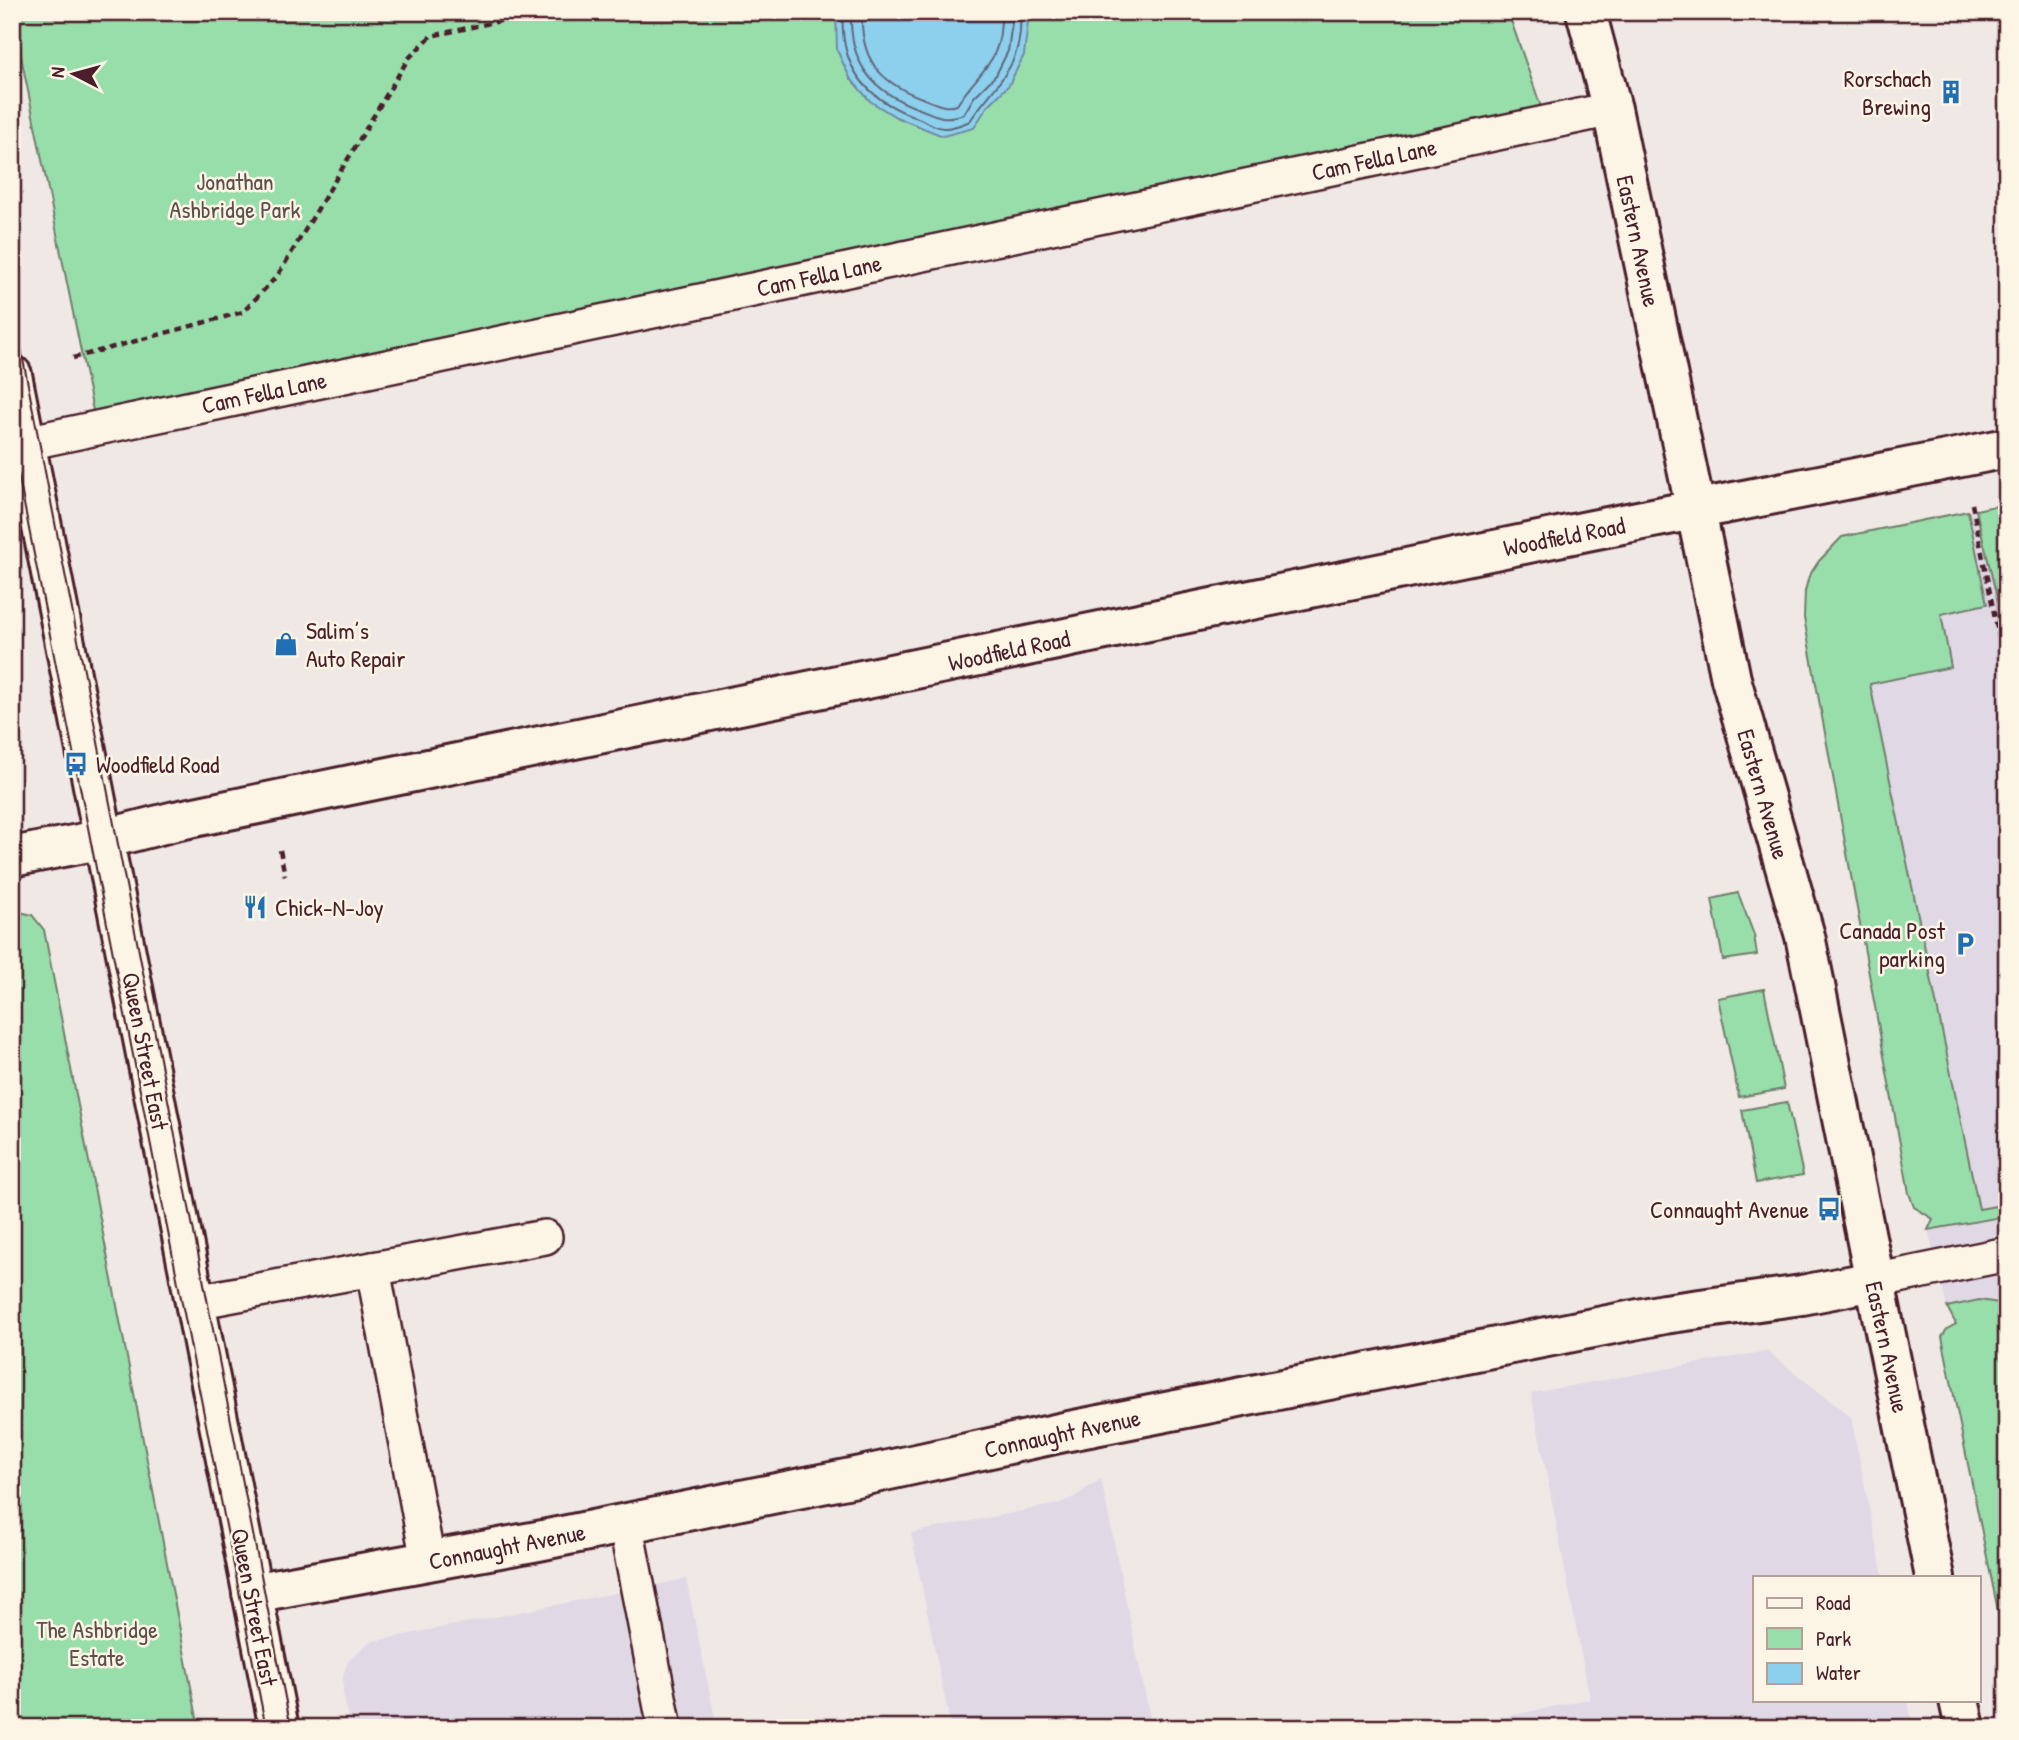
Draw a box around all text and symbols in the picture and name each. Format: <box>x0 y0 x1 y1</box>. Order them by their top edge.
north arrow <box>38 38 108 108</box>
place label: Rorschach Brewing <box>1844 62 1931 122</box>
text: N <box>44 66 71 79</box>
building icon: Rorschach Brewing <box>1937 78 1965 106</box>
street label: Cam Fella Lane <box>1309 130 1440 188</box>
park label: Jonathan Ashbridge Park <box>170 165 300 225</box>
street label: Eastern Avenue <box>1609 172 1669 310</box>
street label: Cam Fella Lane <box>754 246 885 304</box>
street label: Cam Fella Lane <box>199 363 330 421</box>
street label: Woodfield Road <box>1500 509 1628 563</box>
place label: Salim’s Auto Repair <box>306 614 406 674</box>
street label: Woodfield Road <box>945 622 1073 678</box>
shop icon: Salim’s Auto Repair <box>272 630 300 658</box>
street label: Eastern Avenue <box>1730 725 1798 863</box>
place label: Woodfield Road <box>96 748 219 780</box>
bus stop icon: Woodfield Road <box>62 750 90 778</box>
place label: Chick-N-Joy <box>275 891 384 923</box>
restaurant icon: Chick-N-Joy <box>241 893 269 921</box>
place label: Canada Post parking <box>1839 914 1946 974</box>
parking icon: Canada Post parking <box>1951 930 1979 958</box>
street label: Queen Street East <box>115 970 177 1133</box>
place label: Connaught Avenue <box>1650 1193 1809 1225</box>
bus stop icon: Connaught Avenue <box>1815 1195 1843 1223</box>
street label: Eastern Avenue <box>1858 1278 1918 1416</box>
street label: Connaught Avenue <box>981 1401 1143 1465</box>
street label: Connaught Avenue <box>426 1515 588 1577</box>
street label: Queen Street East <box>224 1526 286 1689</box>
legend <box>1753 1576 1980 1702</box>
text: Road <box>1816 1588 1850 1617</box>
park label: The Ashbridge Estate <box>36 1613 158 1673</box>
text: Park <box>1816 1624 1851 1653</box>
text: Water <box>1816 1658 1861 1687</box>

